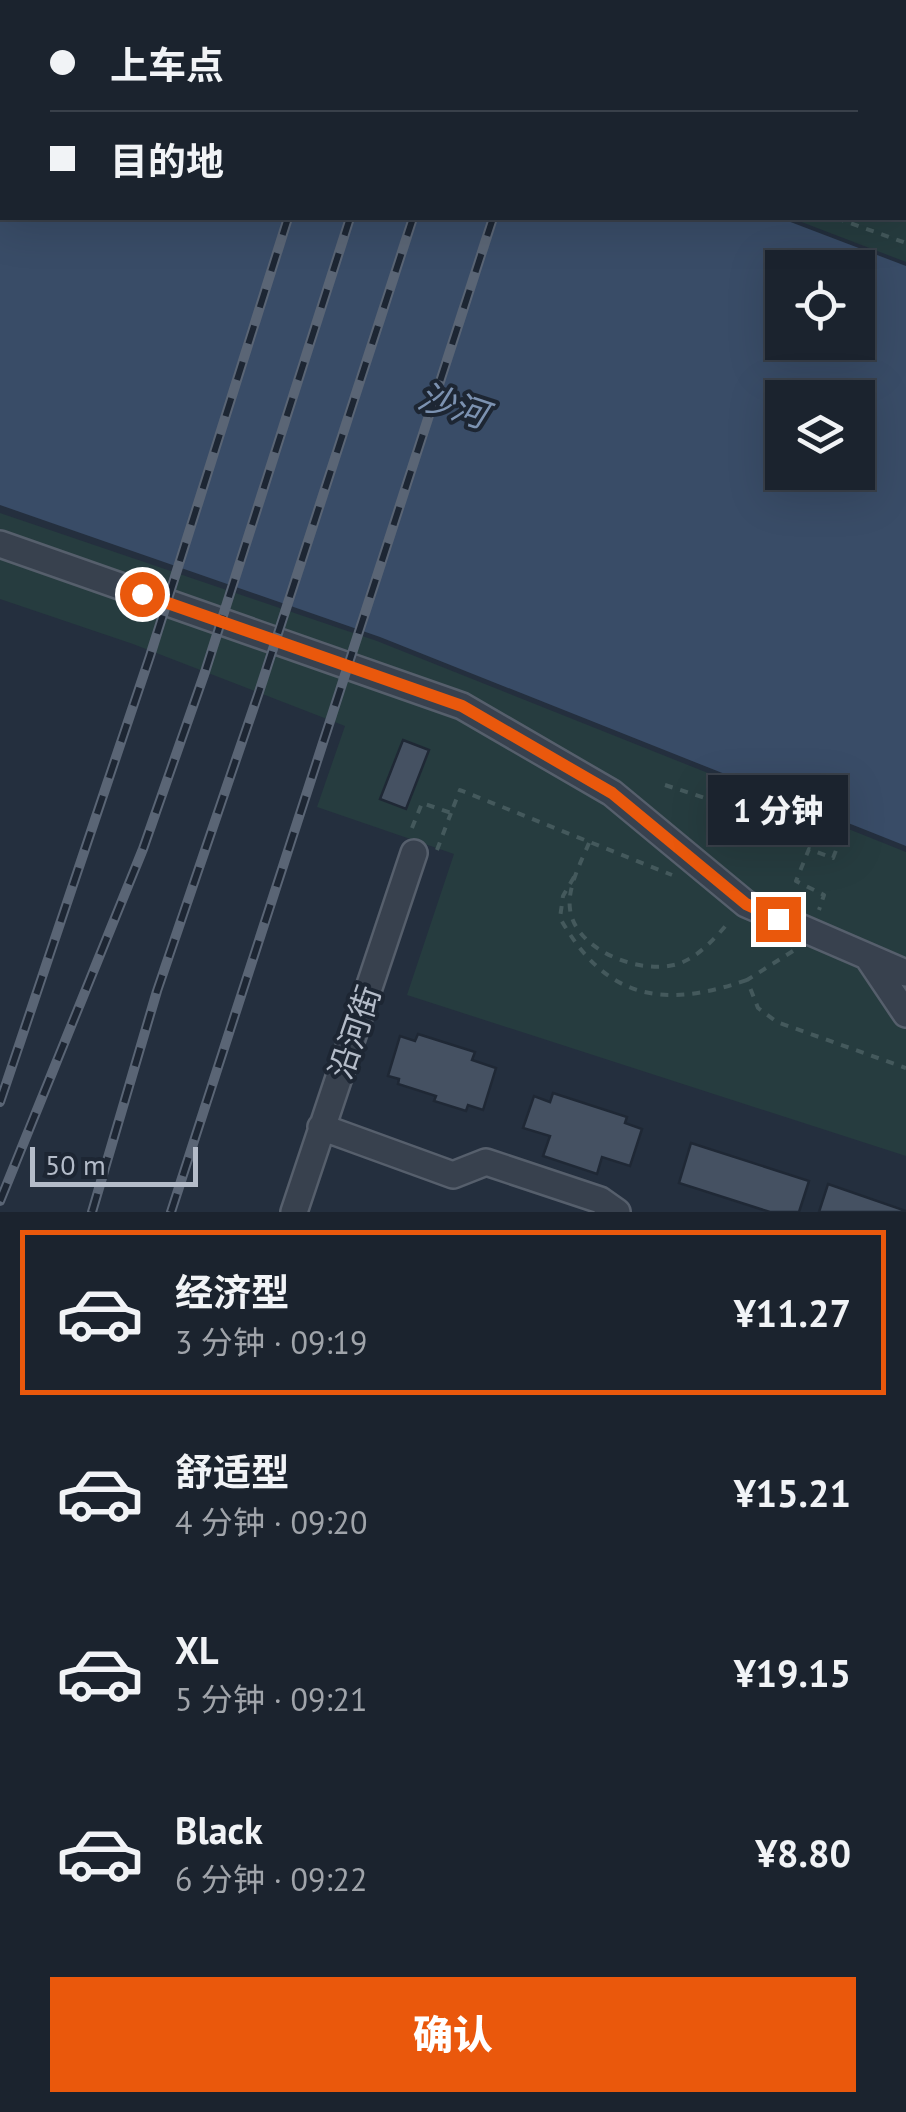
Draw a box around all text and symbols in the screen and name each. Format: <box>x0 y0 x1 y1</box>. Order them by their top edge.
text: 上车点 <box>110 40 224 89</box>
text: 目的地 <box>110 136 224 185</box>
map controls <box>765 250 875 490</box>
button: locate <box>765 250 875 360</box>
water label: 沙河 <box>413 372 499 440</box>
button: layers <box>765 380 875 490</box>
route start <box>120 572 165 617</box>
callout: 1 分钟 <box>708 774 848 844</box>
text: 1 分钟 <box>733 789 823 831</box>
route end <box>756 897 801 942</box>
street label: 沿河街 <box>319 980 389 1084</box>
scale bar <box>30 1142 198 1186</box>
text: 50 m <box>45 1146 106 1183</box>
text: 经济型 <box>175 1267 289 1316</box>
icon: car <box>55 1268 145 1358</box>
text: ¥11.27 <box>734 1288 851 1337</box>
text: 3 分钟 · 09:19 <box>175 1321 367 1363</box>
text: 舒适型 <box>175 1447 289 1496</box>
icon: car <box>55 1448 145 1538</box>
text: ¥15.21 <box>734 1468 851 1517</box>
text: 4 分钟 · 09:20 <box>175 1501 367 1543</box>
text: XL <box>175 1625 219 1674</box>
icon: car <box>55 1628 145 1718</box>
text: ¥19.15 <box>734 1648 851 1697</box>
text: 5 分钟 · 09:21 <box>175 1678 367 1720</box>
text: Black <box>175 1805 263 1854</box>
icon: car <box>55 1808 145 1898</box>
text: ¥8.80 <box>755 1828 851 1877</box>
text: 6 分钟 · 09:22 <box>175 1858 367 1900</box>
button: 确认 <box>50 1977 856 2092</box>

